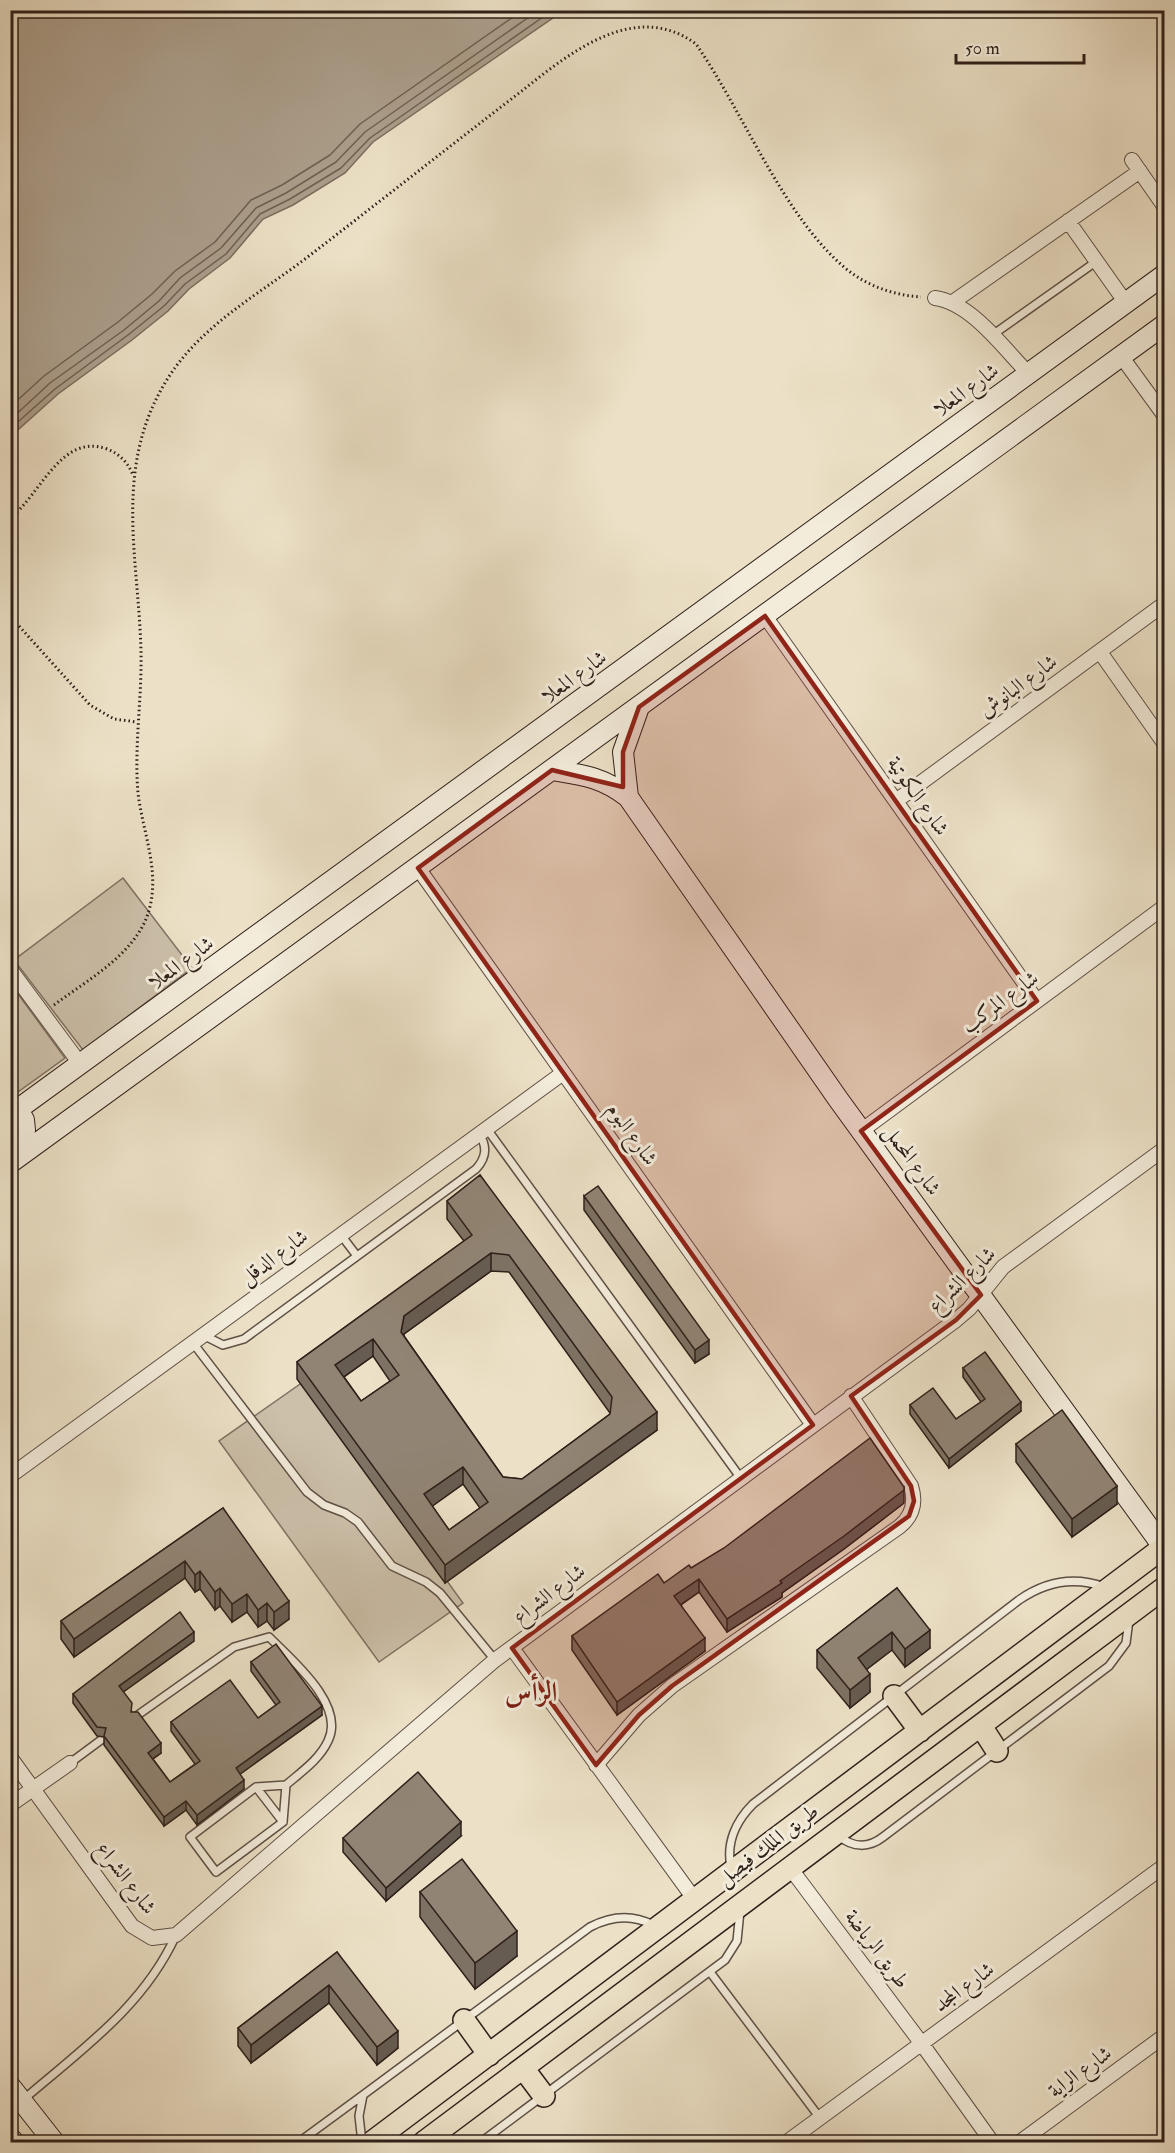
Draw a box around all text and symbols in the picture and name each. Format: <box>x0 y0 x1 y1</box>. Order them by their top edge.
scale bar <box>956 27 1084 65</box>
text: 50 m <box>965 37 1000 60</box>
street label: شارع المعلا <box>928 357 1007 426</box>
street label: شارع المعلا <box>536 644 615 713</box>
street label: شارع البانوش <box>973 648 1065 727</box>
street label: شارع الكوتية <box>878 751 955 843</box>
street label: شارع المعلا <box>143 930 222 999</box>
street label: شارع المركب <box>956 965 1046 1042</box>
street label: شارع البوم <box>597 1097 663 1173</box>
street label: شارع المحمل <box>874 1119 947 1203</box>
street label: شارع الدقل <box>234 1223 316 1294</box>
street label: شارع الشراع <box>922 1241 1005 1322</box>
street label: شارع الشراع <box>507 1558 593 1633</box>
district label: الرأس <box>505 1673 557 1709</box>
street label: طريق الملك فيصل <box>712 1798 825 1893</box>
street label: شارع الشراع <box>87 1836 162 1922</box>
street label: طريق الرياضة <box>839 1904 915 1994</box>
street label: شارع المجد <box>928 1956 1002 2021</box>
street label: شارع الراية <box>1043 2040 1120 2107</box>

